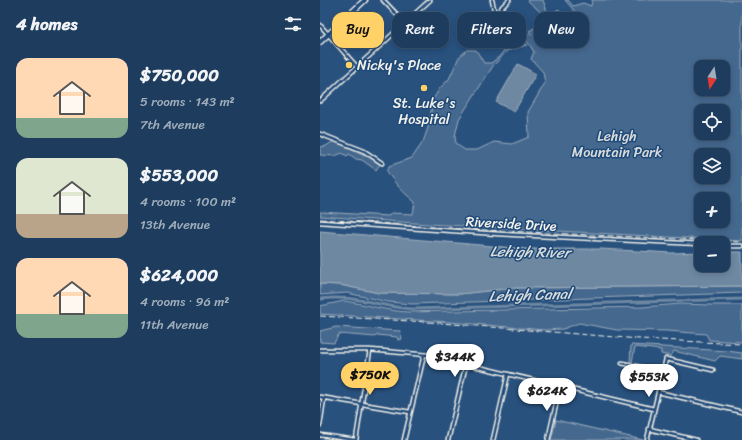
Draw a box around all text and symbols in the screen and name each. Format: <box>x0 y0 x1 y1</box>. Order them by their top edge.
text: 4 homes <box>16 9 77 39</box>
chip: Buy <box>332 12 384 48</box>
chip: Rent <box>392 12 449 48</box>
chip: Filters <box>457 12 526 48</box>
chip: New <box>534 12 589 48</box>
icon: filters <box>282 13 304 35</box>
place label: Nicky's Place <box>357 53 441 78</box>
text: $750,000 <box>140 60 219 90</box>
marker: Nicky's Place <box>344 60 354 70</box>
north arrow <box>694 60 730 96</box>
map controls <box>694 60 730 272</box>
icon: home <box>48 74 96 122</box>
marker: St. Luke's Hospital <box>419 83 429 93</box>
text: 5 rooms · 143 m² <box>140 90 235 113</box>
place label: St. Luke's Hospital <box>393 91 455 132</box>
button: locate <box>694 104 730 140</box>
text: 7th Avenue <box>140 113 205 136</box>
park label: Lehigh Mountain Park <box>572 124 663 165</box>
button: layers <box>694 148 730 184</box>
text: $553,000 <box>140 160 218 190</box>
icon: home <box>48 174 96 222</box>
text: 4 rooms · 100 m² <box>140 190 236 213</box>
button: + <box>694 192 730 228</box>
street label: Riverside Drive <box>465 209 557 239</box>
text: 13th Avenue <box>140 213 210 236</box>
button: − <box>694 236 730 272</box>
water label: Lehigh River <box>490 238 573 266</box>
text: $624,000 <box>140 260 218 290</box>
icon: home <box>48 274 96 322</box>
water label: Lehigh Canal <box>488 280 576 309</box>
text: 4 rooms · 96 m² <box>140 290 229 313</box>
text: 11th Avenue <box>140 313 209 336</box>
pin: $344K <box>427 344 483 378</box>
text: $344K <box>435 345 475 368</box>
pin: $750K <box>342 362 398 396</box>
text: $750K <box>350 363 390 386</box>
pin: $553K <box>621 364 677 398</box>
text: $553K <box>629 365 669 388</box>
pin: $624K <box>519 378 575 412</box>
text: $624K <box>527 379 567 402</box>

